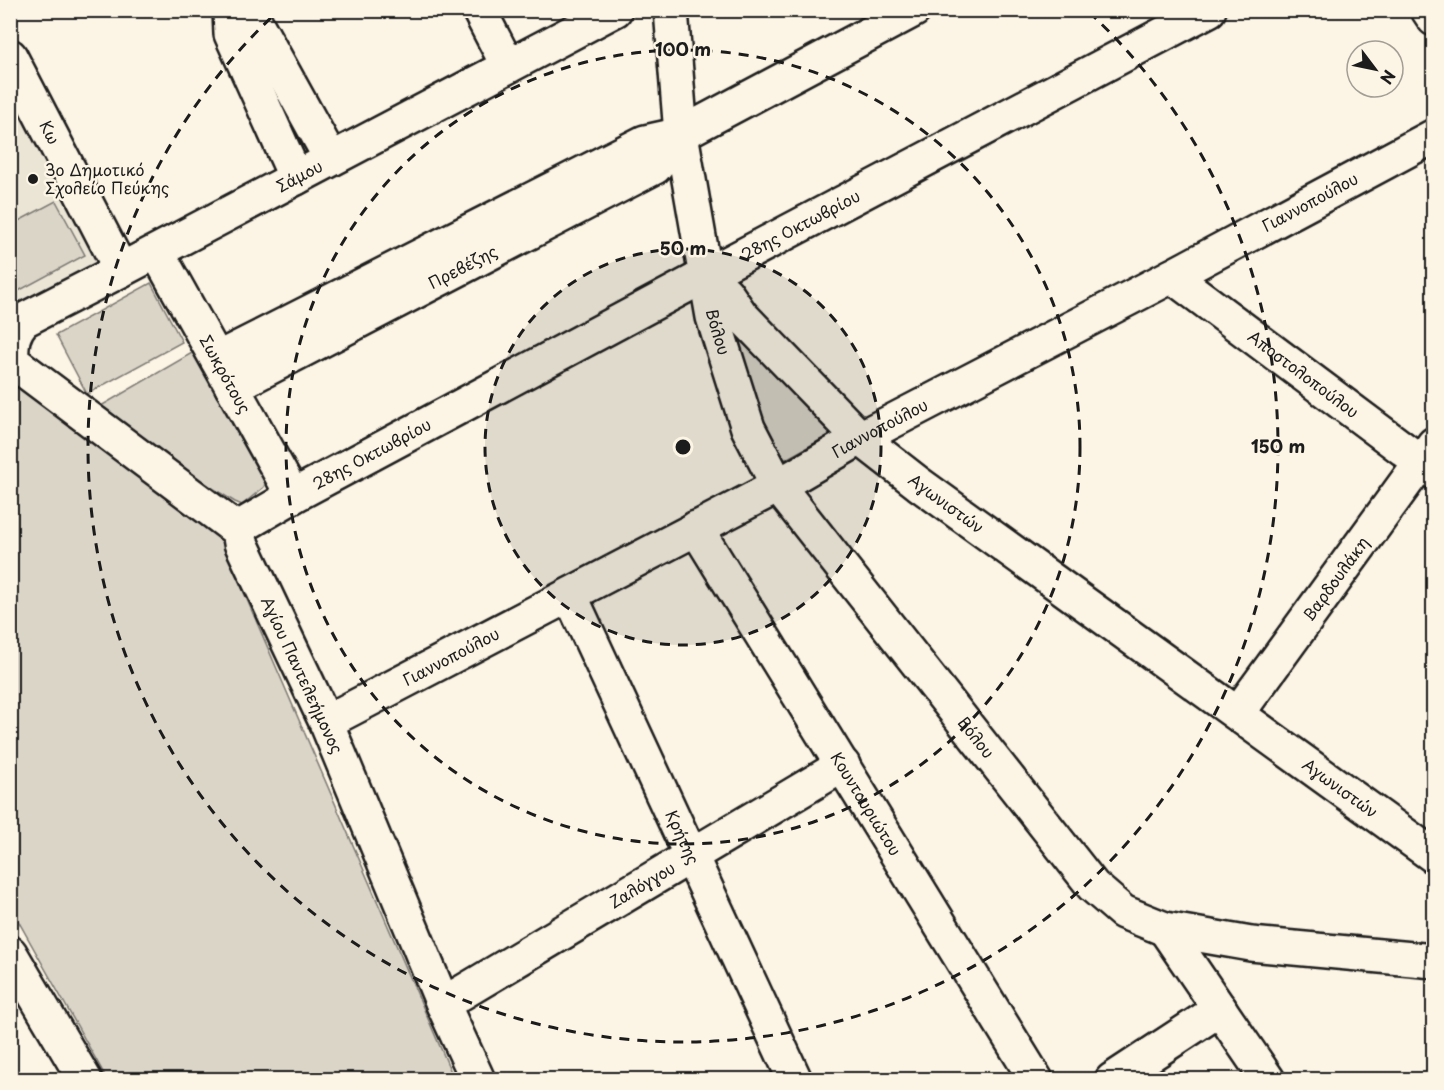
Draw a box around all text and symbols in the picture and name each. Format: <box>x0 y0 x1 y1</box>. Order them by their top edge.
text: 100 m <box>655 35 711 62</box>
north arrow <box>1345 39 1405 99</box>
text: N <box>1375 66 1402 89</box>
street label: Κω <box>34 116 67 148</box>
street label: Σάμου <box>272 153 326 197</box>
place label: 3ο Δημοτικό Σχολείο Πεύκης <box>45 157 169 199</box>
street label: Γιαννοπούλου <box>1257 166 1362 237</box>
marker: 3ο Δημοτικό Σχολείο Πεύκης <box>26 172 40 186</box>
street label: 28ης Οκτωβρίου <box>736 183 864 266</box>
text: 50 m <box>660 234 706 261</box>
street label: Πρεβέζης <box>424 238 501 294</box>
street label: Βόλου <box>701 307 737 358</box>
street label: Αποστολοπούλου <box>1243 324 1364 423</box>
street label: Σωκρότους <box>195 330 258 417</box>
street label: Γιαννοπούλου <box>827 392 932 463</box>
street label: 28ης Οκτωβρίου <box>308 411 435 495</box>
text: 150 m <box>1251 432 1305 459</box>
centre of rings <box>673 437 693 457</box>
street label: Αγωνιστών <box>904 467 990 538</box>
street label: Βαρδουλάκη <box>1296 531 1374 625</box>
street label: Αγίου Παντελεήμονος <box>256 592 350 757</box>
street label: Γιαννοπούλου <box>398 621 503 691</box>
street label: Βόλου <box>953 711 1001 763</box>
street label: Κουντουριώτου <box>826 747 908 860</box>
street label: Αγωνιστών <box>1298 752 1383 823</box>
street label: Κρήτης <box>660 806 706 868</box>
street label: Ζαλόγγου <box>604 855 679 913</box>

